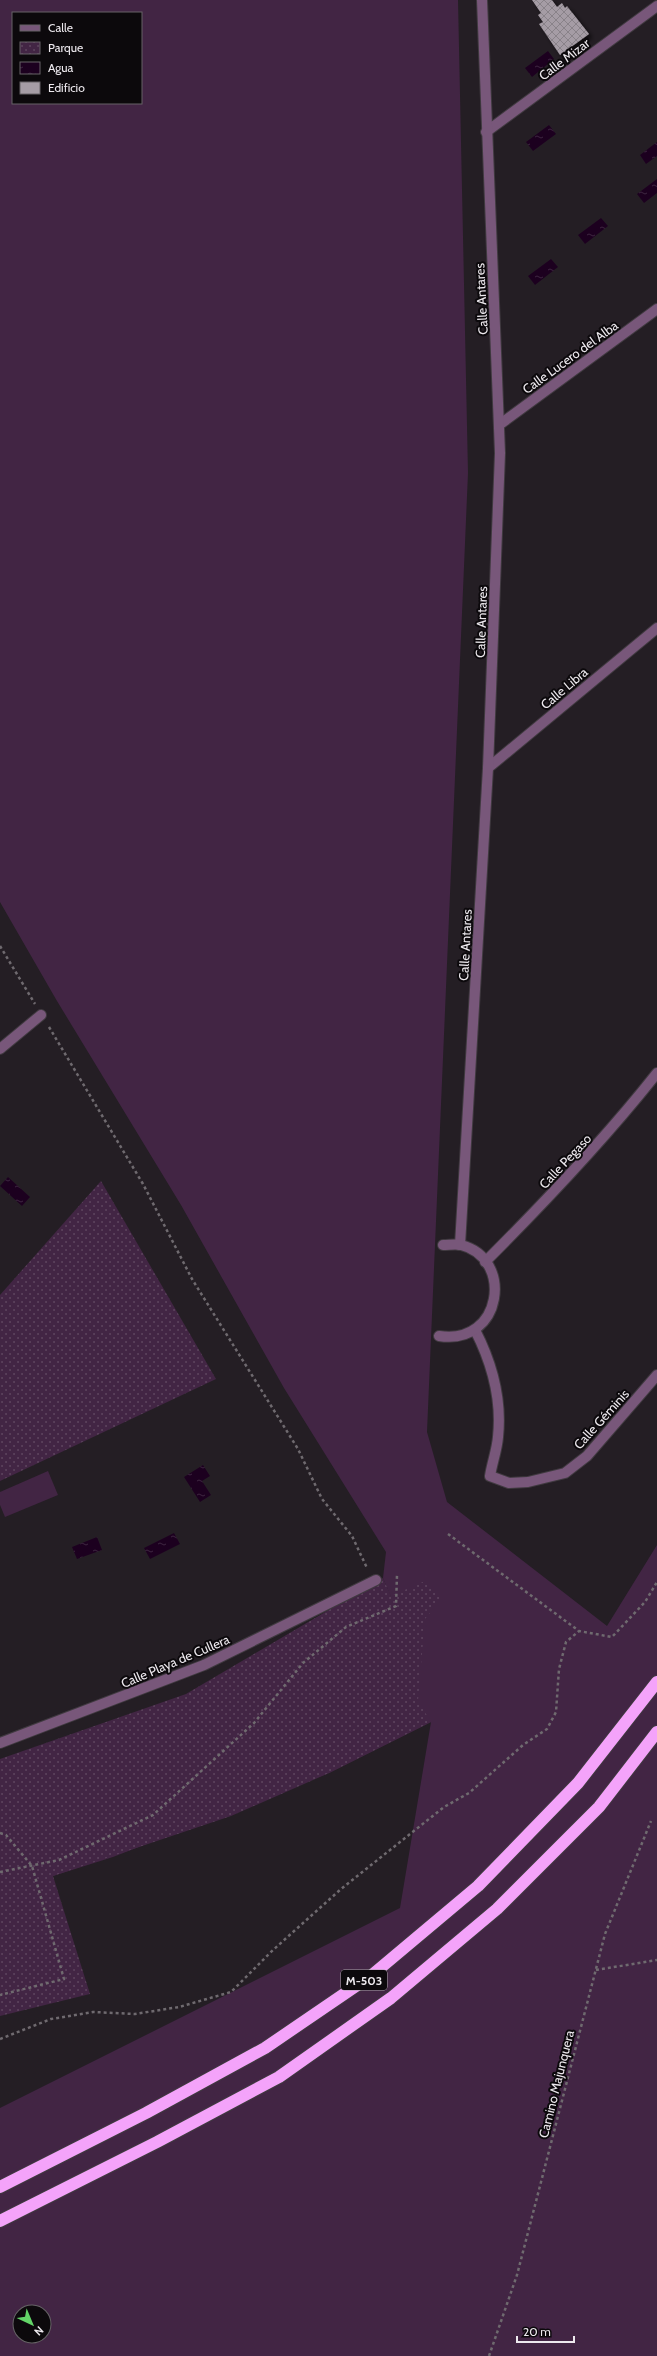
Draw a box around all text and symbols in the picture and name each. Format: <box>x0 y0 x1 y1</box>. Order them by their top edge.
legend <box>12 12 142 104</box>
text: Calle <box>48 20 73 35</box>
street label: Calle Mizar <box>535 34 593 83</box>
text: Parque <box>48 40 83 55</box>
text: Agua <box>48 60 74 75</box>
text: Edificio <box>48 80 85 95</box>
street label: Calle Antares <box>471 262 491 335</box>
street label: Calle Lucero del Alba <box>519 317 621 397</box>
street label: Calle Antares <box>472 585 490 658</box>
street label: Calle Libra <box>537 663 591 712</box>
street label: Calle Antares <box>455 908 475 981</box>
street label: Calle Pegaso <box>536 1130 594 1192</box>
street label: Calle Géminis <box>570 1385 632 1452</box>
street label: Calle Playa de Cullera <box>118 1631 232 1691</box>
road number: M-503 <box>341 1970 387 1990</box>
street label: Camino Majunquera <box>535 2028 578 2140</box>
north arrow <box>12 2304 52 2344</box>
scale bar <box>517 2318 574 2344</box>
text: N <box>31 2323 47 2339</box>
text: 20 m <box>523 2324 551 2339</box>

